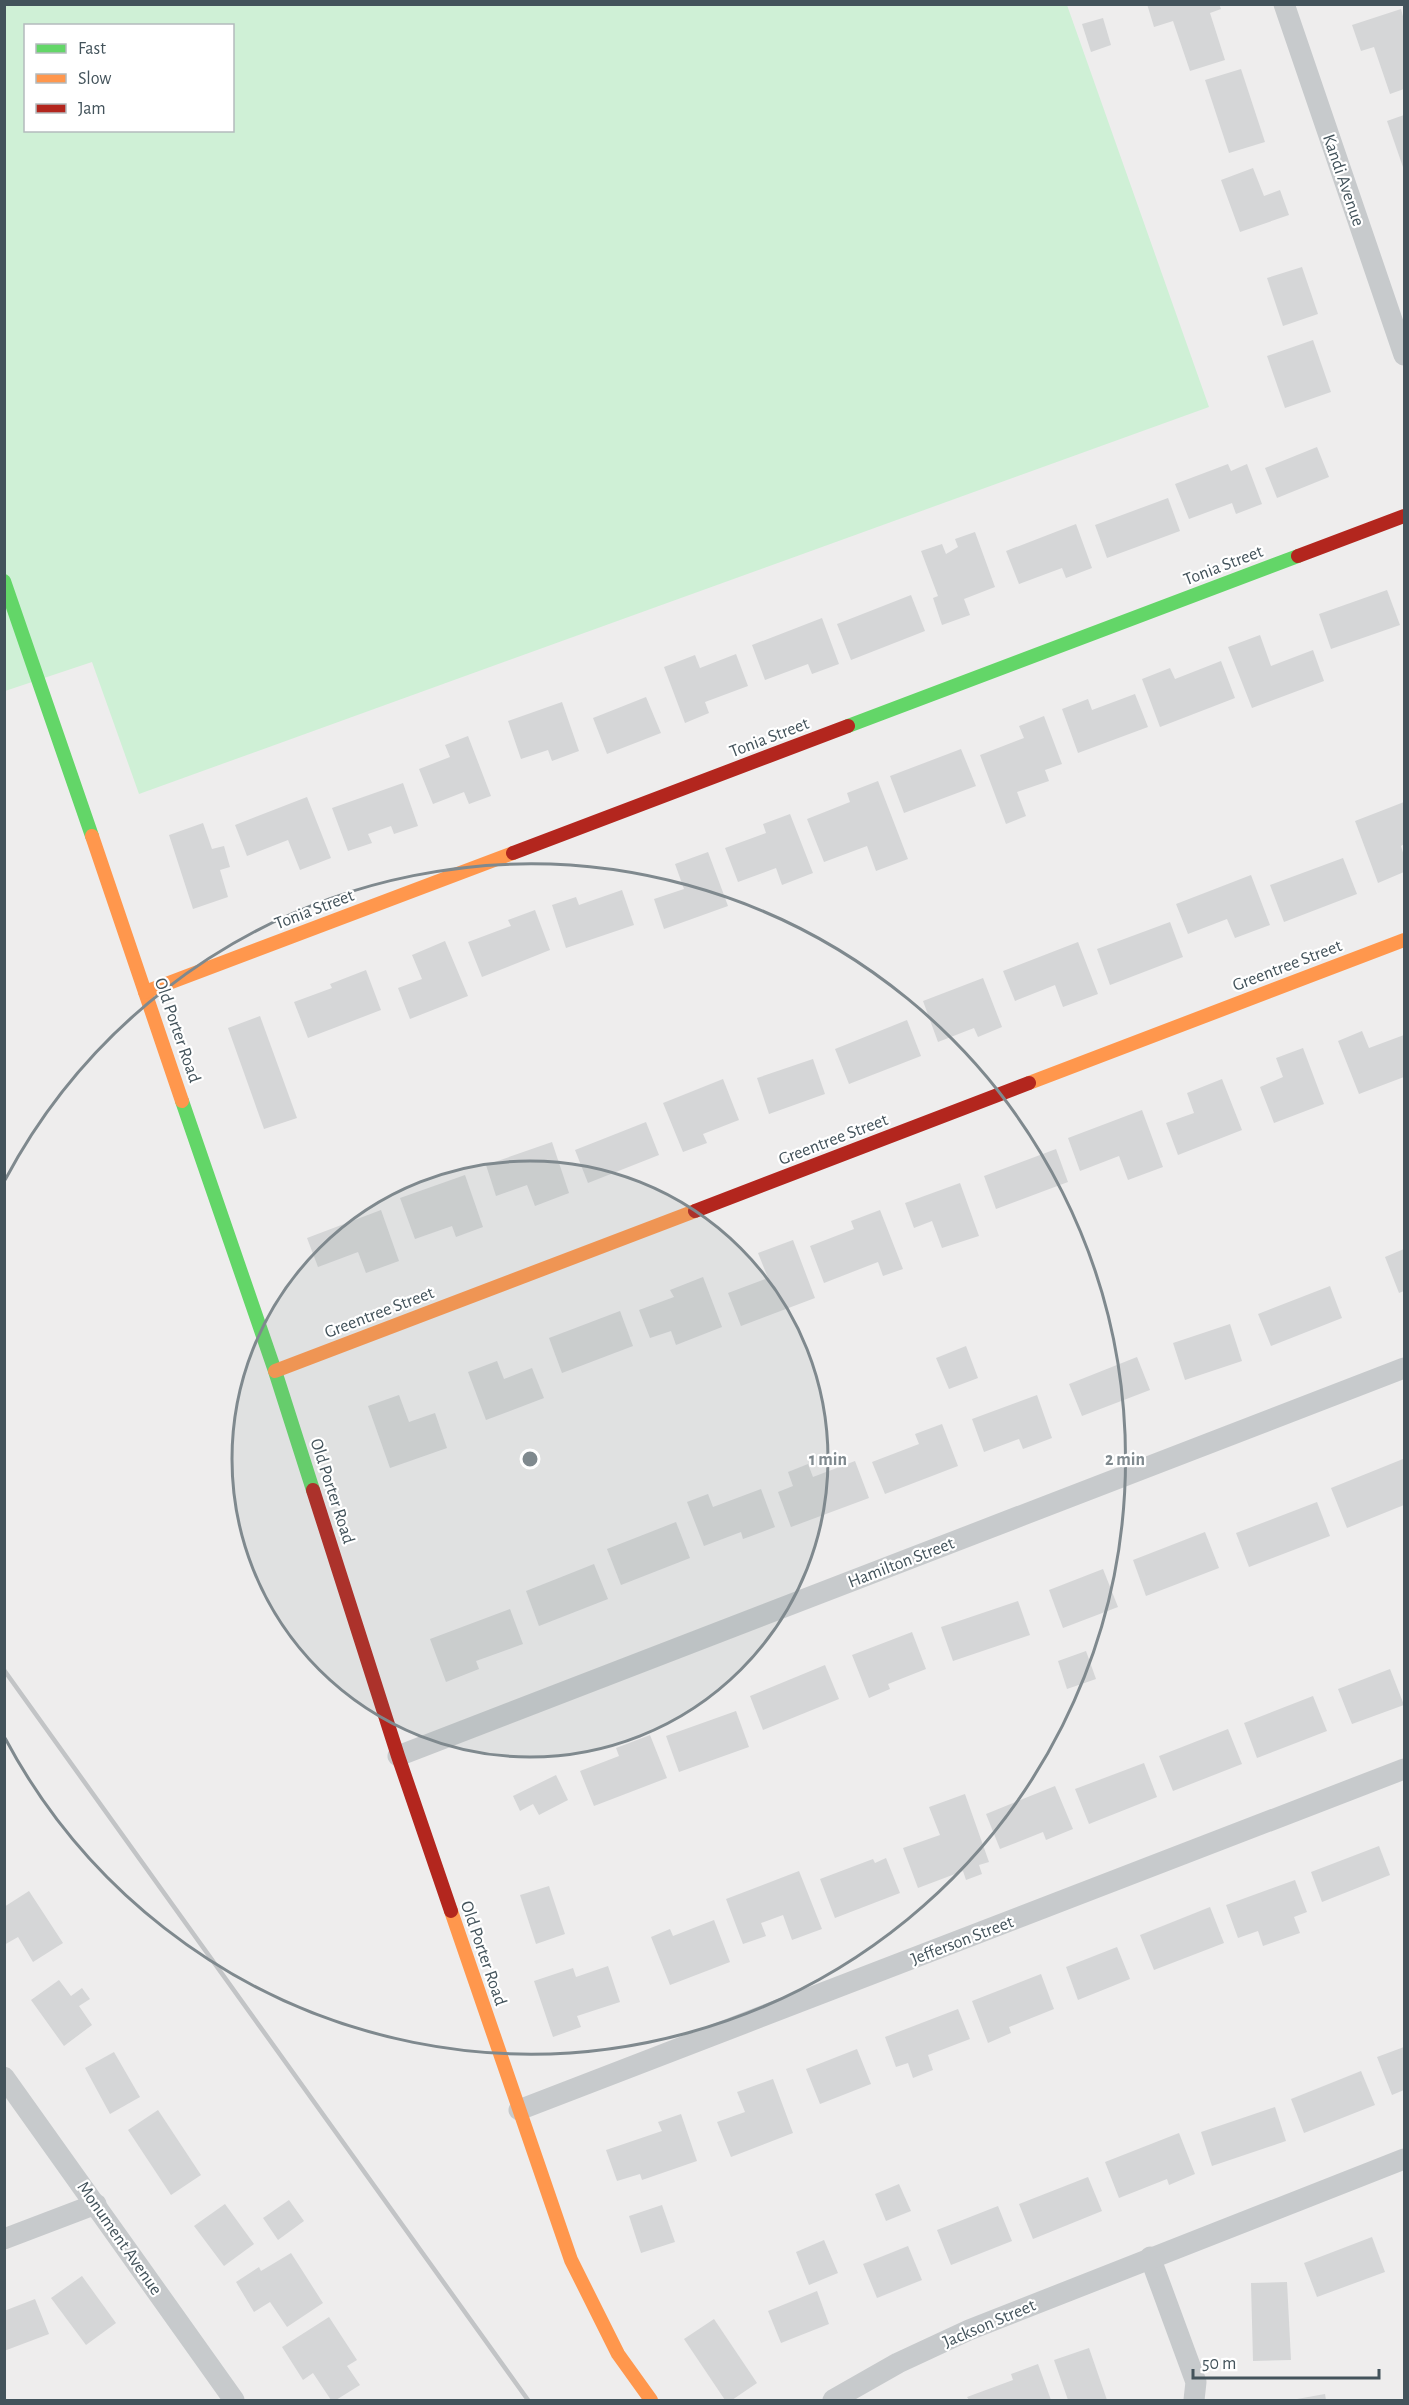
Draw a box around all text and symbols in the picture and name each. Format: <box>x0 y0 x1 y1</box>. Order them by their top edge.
legend <box>24 24 234 132</box>
text: Fast <box>78 40 106 58</box>
text: Slow <box>78 70 111 88</box>
text: Jam <box>78 100 106 118</box>
street label: Kandi Avenue <box>1319 132 1367 229</box>
street label: Tonia Street <box>1181 542 1266 589</box>
street label: Tonia Street <box>727 714 812 761</box>
street label: Tonia Street <box>272 886 357 933</box>
street label: Greentree Street <box>1230 937 1345 995</box>
street label: Old Porter Road <box>151 976 203 1085</box>
street label: Greentree Street <box>776 1111 891 1169</box>
street label: Greentree Street <box>322 1284 437 1342</box>
street label: Old Porter Road <box>307 1436 358 1546</box>
centre of rings <box>520 1449 540 1469</box>
text: 1 min <box>809 1451 847 1469</box>
text: 2 min <box>1105 1451 1145 1469</box>
street label: Hamilton Street <box>846 1534 957 1591</box>
street label: Old Porter Road <box>457 1899 509 2008</box>
street label: Jefferson Street <box>909 1913 1016 1969</box>
street label: Monument Avenue <box>73 2179 165 2299</box>
street label: Jackson Street <box>940 2296 1039 2351</box>
scale bar <box>1193 2342 1379 2380</box>
text: 50 m <box>1202 2355 1236 2373</box>

